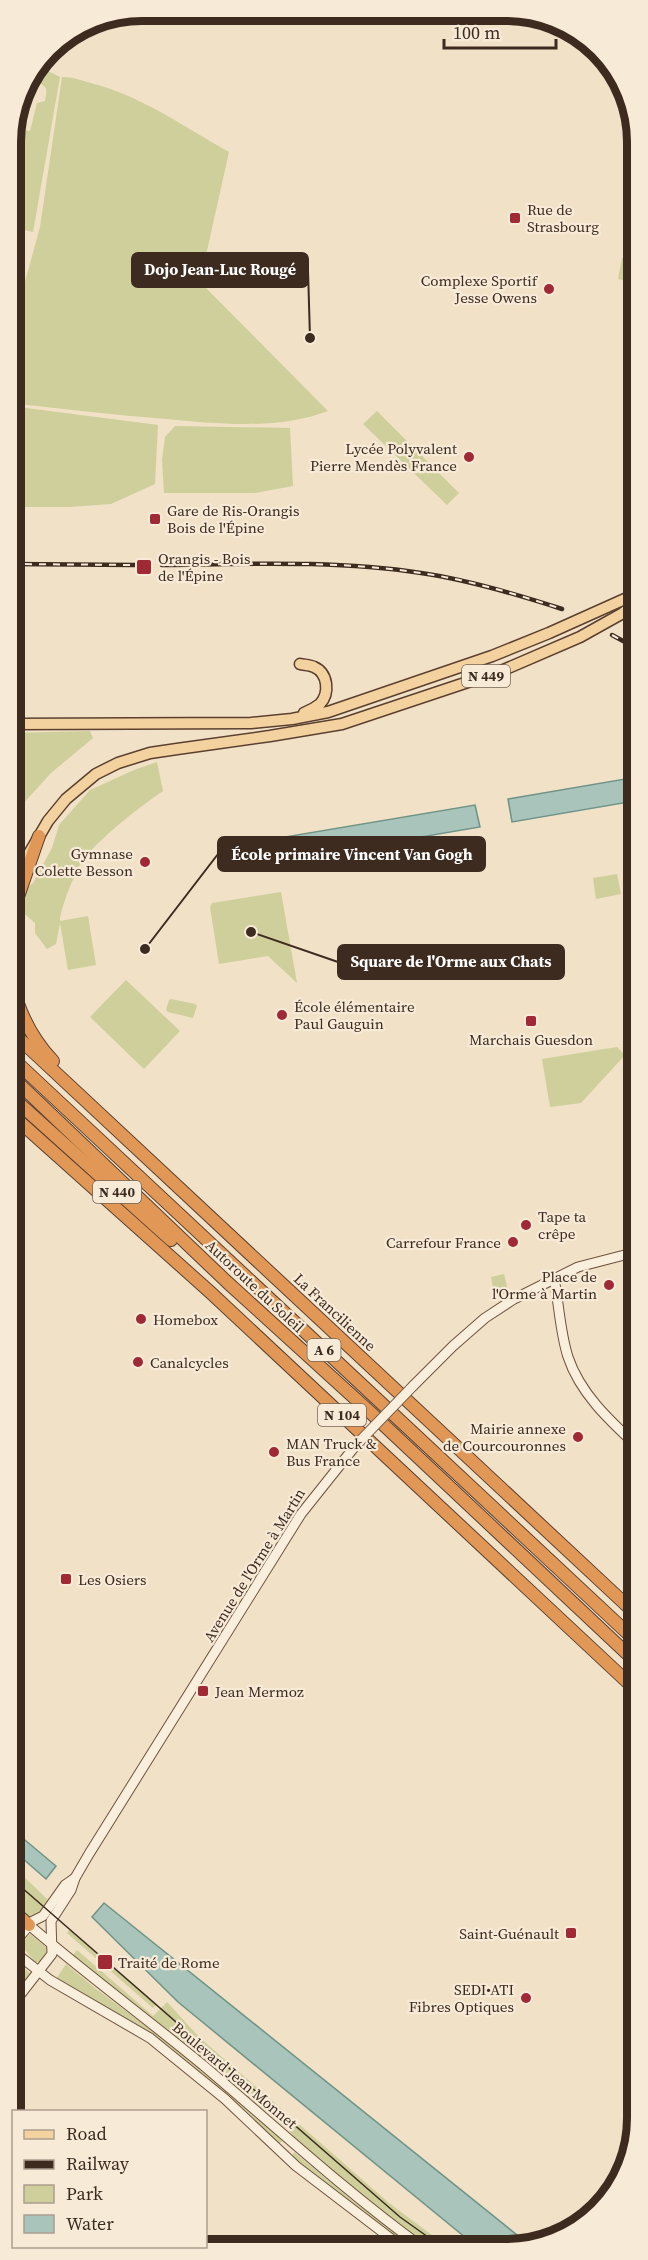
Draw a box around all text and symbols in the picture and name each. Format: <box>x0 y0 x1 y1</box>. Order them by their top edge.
scale bar <box>444 12 556 50</box>
text: 100 m <box>453 20 500 45</box>
place label: Rue de Strasbourg <box>527 199 599 237</box>
marker: Rue de Strasbourg <box>508 211 522 225</box>
callout: Dojo Jean-Luc Rougé <box>132 253 308 287</box>
text: Dojo Jean-Luc Rougé <box>144 258 296 280</box>
place label: Complexe Sportif Jesse Owens <box>421 270 539 308</box>
marker: Complexe Sportif Jesse Owens <box>542 282 556 296</box>
place label: Lycée Polyvalent Pierre Mendès France <box>310 438 457 476</box>
marker: Lycée Polyvalent Pierre Mendès France <box>462 450 476 464</box>
place label: Gare de Ris-Orangis Bois de l'Épine <box>167 500 300 538</box>
marker: Gare de Ris-Orangis Bois de l'Épine <box>148 512 162 526</box>
place label: Orangis - Bois de l'Épine <box>158 548 251 586</box>
marker: Orangis - Bois de l'Épine <box>135 558 153 576</box>
road number: N 449 <box>462 665 510 687</box>
callout: École primaire Vincent Van Gogh <box>218 837 485 871</box>
place label: Gymnase Colette Besson <box>35 843 133 881</box>
text: École primaire Vincent Van Gogh <box>231 843 473 865</box>
marker: Gymnase Colette Besson <box>138 855 152 869</box>
callout: Square de l'Orme aux Chats <box>338 945 564 979</box>
text: Square de l'Orme aux Chats <box>350 950 552 972</box>
place label: École élémentaire Paul Gauguin <box>294 996 415 1034</box>
marker: École élémentaire Paul Gauguin <box>275 1008 289 1022</box>
marker: Marchais Guesdon <box>524 1014 538 1028</box>
place label: Marchais Guesdon <box>469 1029 593 1050</box>
road number: N 440 <box>93 1181 141 1203</box>
place label: Tape ta crêpe <box>538 1206 587 1244</box>
marker: Tape ta crêpe <box>519 1218 533 1232</box>
place label: Carrefour France <box>386 1232 501 1253</box>
street label: Autoroute du Soleil <box>201 1235 309 1338</box>
marker: Carrefour France <box>506 1235 520 1249</box>
place label: Place de l'Orme à Martin <box>492 1266 597 1304</box>
street label: La Francilienne <box>289 1268 381 1356</box>
marker: Place de l'Orme à Martin <box>602 1278 616 1292</box>
place label: Homebox <box>153 1309 218 1330</box>
marker: Homebox <box>134 1312 148 1326</box>
road number: A 6 <box>308 1339 340 1361</box>
place label: Canalcycles <box>150 1352 229 1373</box>
marker: Canalcycles <box>131 1355 145 1369</box>
road number: N 104 <box>318 1404 366 1426</box>
place label: Mairie annexe de Courcouronnes <box>443 1418 566 1456</box>
marker: Mairie annexe de Courcouronnes <box>571 1430 585 1444</box>
place label: MAN Truck & Bus France <box>286 1433 377 1471</box>
marker: MAN Truck & Bus France <box>267 1445 281 1459</box>
street label: Avenue de l'Orme à Martin <box>198 1484 310 1646</box>
place label: Les Osiers <box>78 1569 147 1590</box>
marker: Les Osiers <box>59 1572 73 1586</box>
place label: Jean Mermoz <box>214 1681 304 1702</box>
marker: Jean Mermoz <box>196 1684 210 1698</box>
place label: Saint-Guénault <box>459 1923 559 1944</box>
marker: Saint-Guénault <box>564 1926 578 1940</box>
place label: Traité de Rome <box>118 1952 220 1973</box>
marker: Traité de Rome <box>96 1953 114 1971</box>
place label: SEDI•ATI Fibres Optiques <box>409 1979 514 2017</box>
marker: SEDI•ATI Fibres Optiques <box>519 1991 533 2005</box>
street label: Boulevard Jean Monnet <box>168 2017 302 2133</box>
legend <box>12 2110 207 2248</box>
text: Road <box>66 2121 107 2146</box>
text: Railway <box>66 2151 130 2176</box>
text: Park <box>66 2181 103 2206</box>
text: Water <box>66 2211 114 2236</box>

